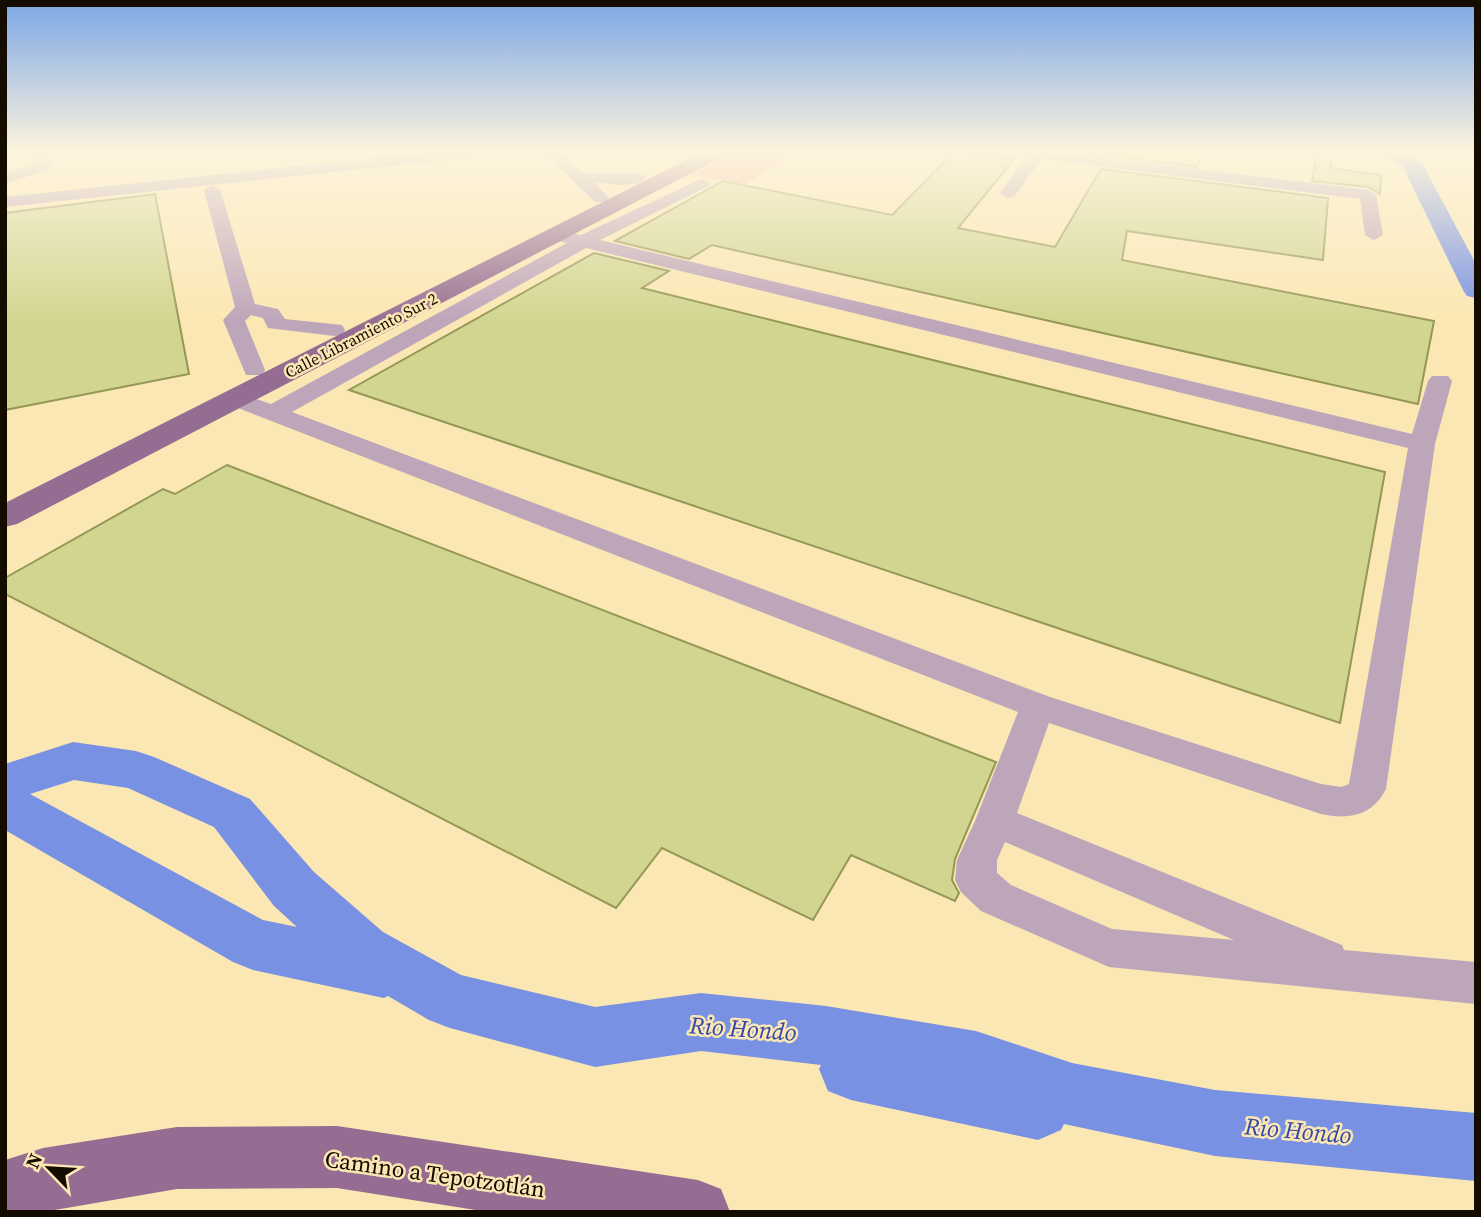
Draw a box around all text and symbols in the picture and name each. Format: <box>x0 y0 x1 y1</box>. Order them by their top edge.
street label: Calle Libramiento Sur 2 <box>281 287 441 383</box>
water label: Rio Hondo <box>687 1008 798 1049</box>
water label: Rio Hondo <box>1242 1109 1353 1152</box>
north arrow <box>14 1133 84 1203</box>
street label: Camino a Tepotzotlán <box>323 1143 547 1205</box>
text: N <box>19 1149 48 1173</box>

